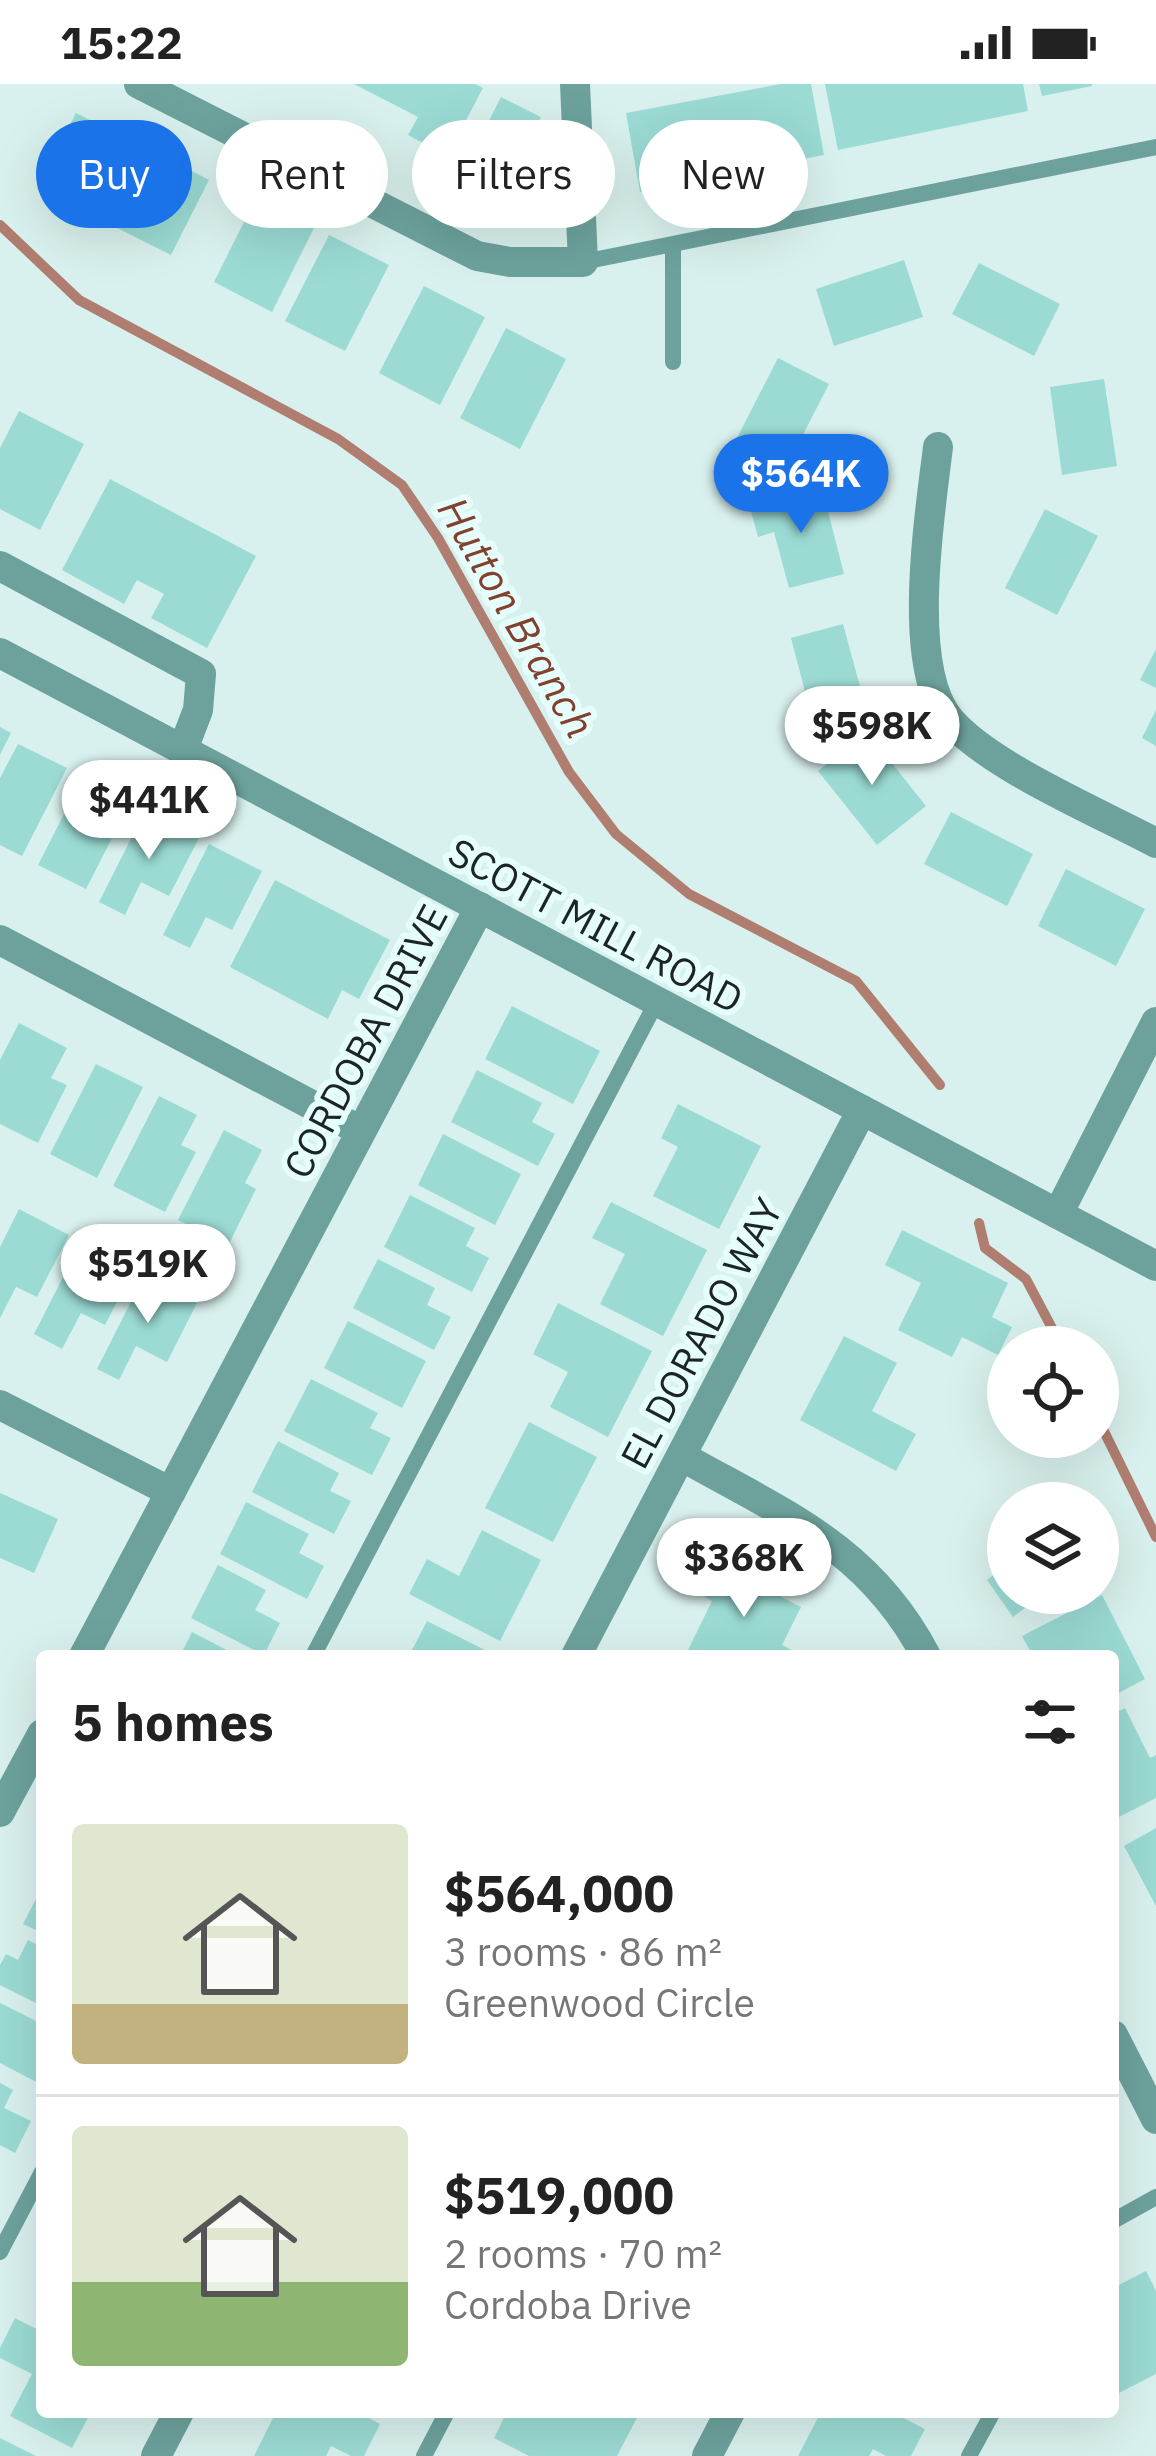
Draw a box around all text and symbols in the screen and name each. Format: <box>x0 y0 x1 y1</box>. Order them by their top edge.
text: 15:22 <box>60 13 183 71</box>
chip: Buy <box>36 120 192 228</box>
chip: Rent <box>216 120 388 228</box>
chip: Filters <box>412 120 615 228</box>
chip: New <box>639 120 808 228</box>
pin: $564K <box>717 434 885 536</box>
text: $564K <box>741 447 861 498</box>
water label: Hutton Branch <box>426 487 608 747</box>
pin: $598K <box>788 686 956 788</box>
text: $598K <box>812 699 932 750</box>
pin: $441K <box>65 760 233 862</box>
text: $441K <box>89 773 209 824</box>
street label: SCOTT MILL ROAD <box>440 826 752 1024</box>
street label: CORDOBA DRIVE <box>271 895 459 1187</box>
street label: EL DORADO WAY <box>608 1189 794 1477</box>
pin: $519K <box>64 1224 232 1326</box>
text: $519K <box>88 1237 208 1288</box>
map controls <box>987 1326 1119 1614</box>
button: locate <box>987 1326 1119 1458</box>
button: layers <box>987 1482 1119 1614</box>
pin: $368K <box>660 1518 828 1620</box>
text: $368K <box>684 1531 804 1582</box>
text: 5 homes <box>72 1689 274 1755</box>
icon: filters <box>1017 1689 1083 1755</box>
text: $564,000 <box>444 1860 674 1926</box>
icon: home <box>168 1872 312 2016</box>
text: 3 rooms · 86 m² <box>444 1926 722 1977</box>
text: Greenwood Circle <box>444 1977 755 2028</box>
text: $519,000 <box>444 2162 674 2228</box>
icon: home <box>168 2174 312 2318</box>
text: 2 rooms · 70 m² <box>444 2228 722 2279</box>
text: Cordoba Drive <box>444 2279 692 2330</box>

